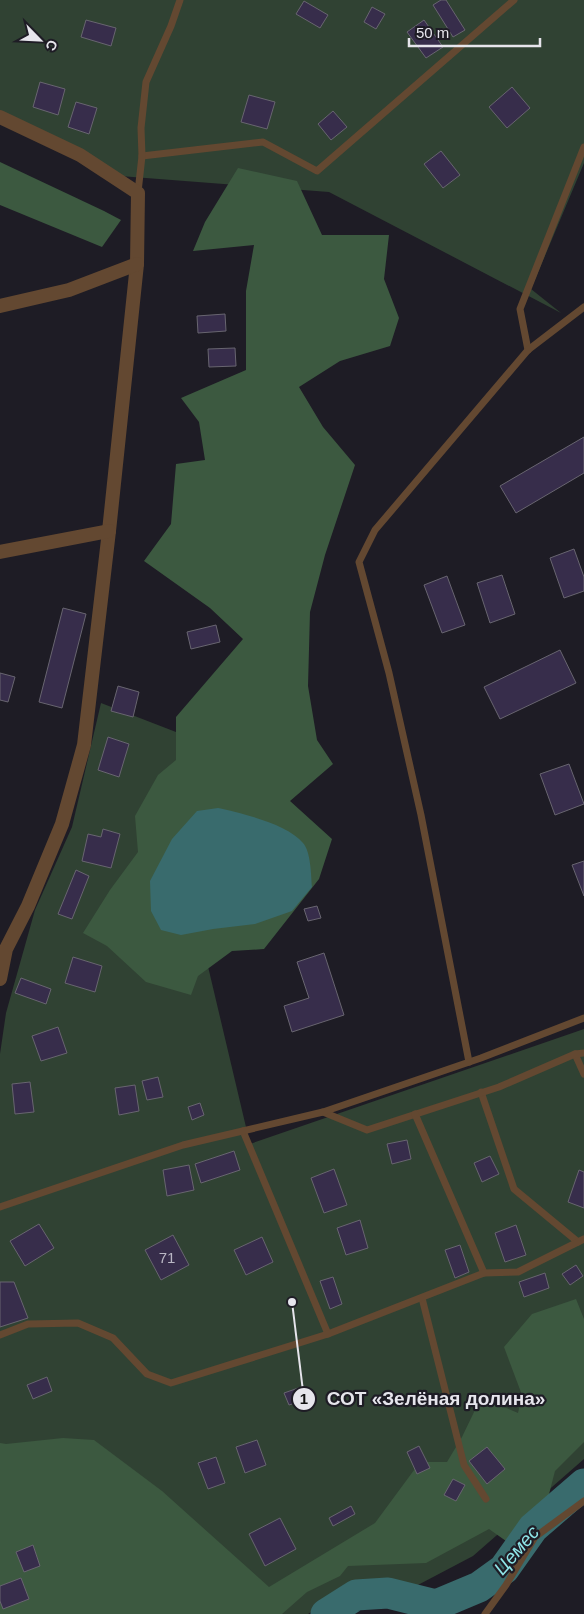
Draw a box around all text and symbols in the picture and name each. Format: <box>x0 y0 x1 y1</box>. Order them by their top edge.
north arrow <box>15 15 65 65</box>
scale bar <box>409 15 540 47</box>
text: 50 m <box>416 24 449 41</box>
text: С <box>43 37 61 53</box>
house number: 71 <box>159 1249 175 1266</box>
callout: СОТ «Зелёная долина» <box>292 1382 556 1416</box>
text: СОТ «Зелёная долина» <box>327 1388 545 1409</box>
text: 1 <box>300 1390 308 1407</box>
water label: Цемес <box>490 1521 543 1579</box>

